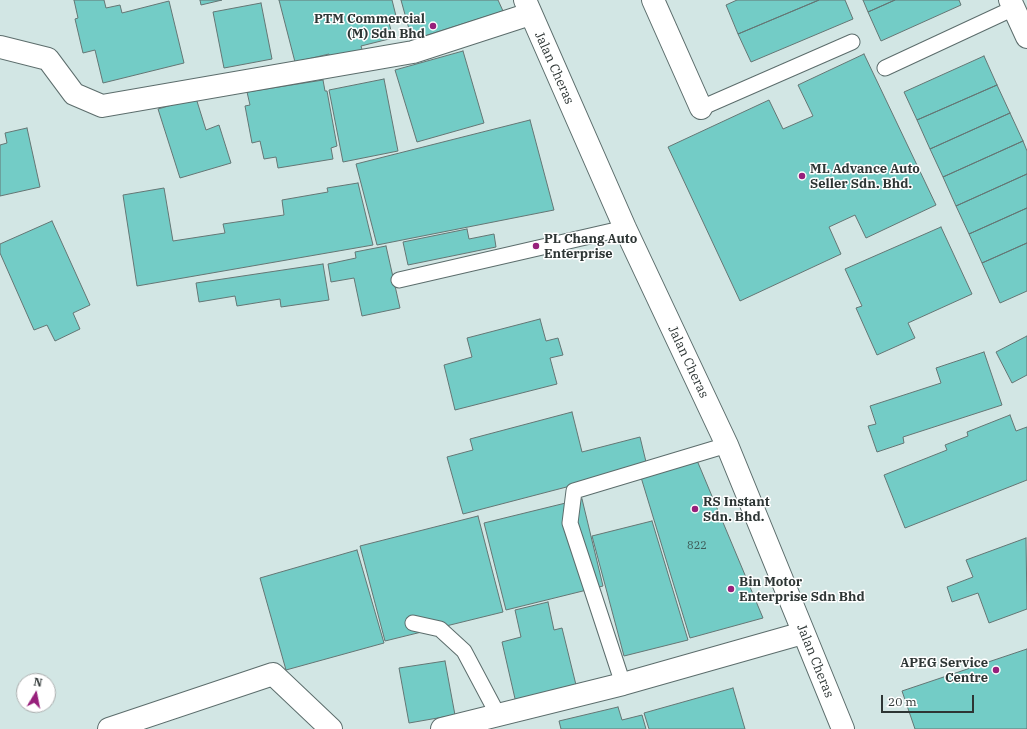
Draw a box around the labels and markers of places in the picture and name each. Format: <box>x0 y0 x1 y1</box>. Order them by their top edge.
place label: PTM Commercial (M) Sdn Bhd <box>314 11 425 42</box>
marker: PTM Commercial (M) Sdn Bhd <box>428 21 438 31</box>
place label: ML Advance Auto Seller Sdn. Bhd. <box>810 161 920 192</box>
marker: ML Advance Auto Seller Sdn. Bhd. <box>797 171 807 181</box>
place label: PL Chang Auto Enterprise <box>544 231 637 262</box>
marker: PL Chang Auto Enterprise <box>531 241 541 251</box>
place label: RS Instant Sdn. Bhd. <box>703 494 770 525</box>
marker: RS Instant Sdn. Bhd. <box>690 504 700 514</box>
place label: Bin Motor Enterprise Sdn Bhd <box>739 574 865 605</box>
marker: Bin Motor Enterprise Sdn Bhd <box>726 584 736 594</box>
place label: APEG Service Centre <box>900 655 988 686</box>
marker: APEG Service Centre <box>991 665 1001 675</box>

